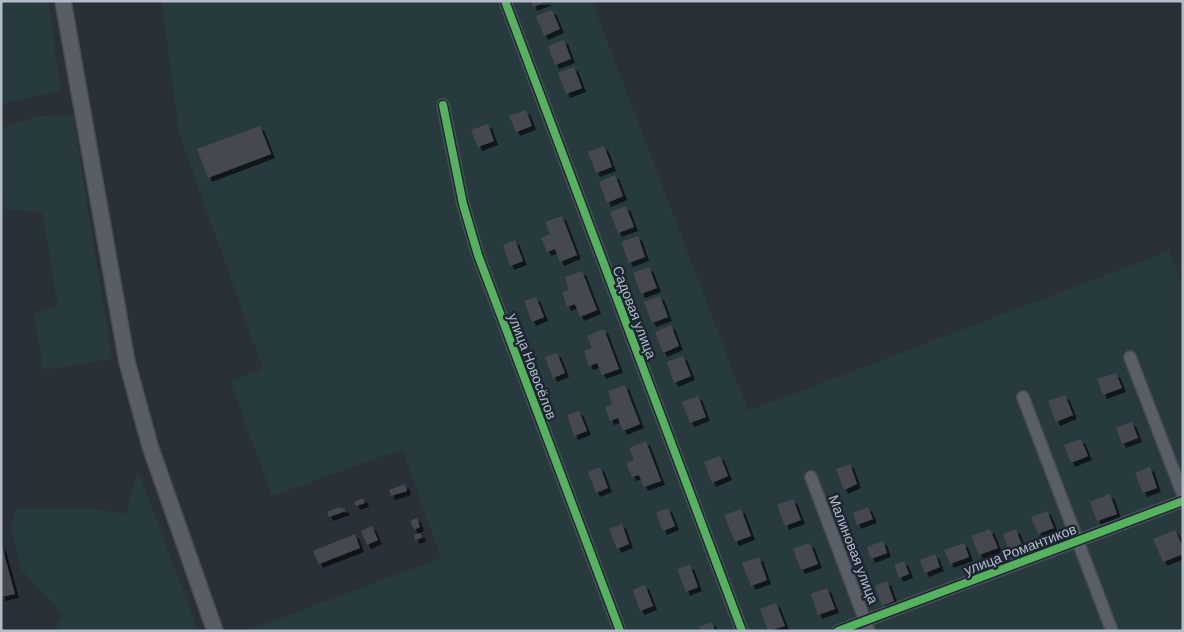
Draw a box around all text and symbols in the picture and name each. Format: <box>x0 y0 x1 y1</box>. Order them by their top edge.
street label: Садовая улица <box>610 263 661 361</box>
street label: улица Новосёлов <box>505 310 561 422</box>
street label: Малиновая улица <box>825 492 883 606</box>
street label: улица Романтиков <box>962 520 1078 578</box>

